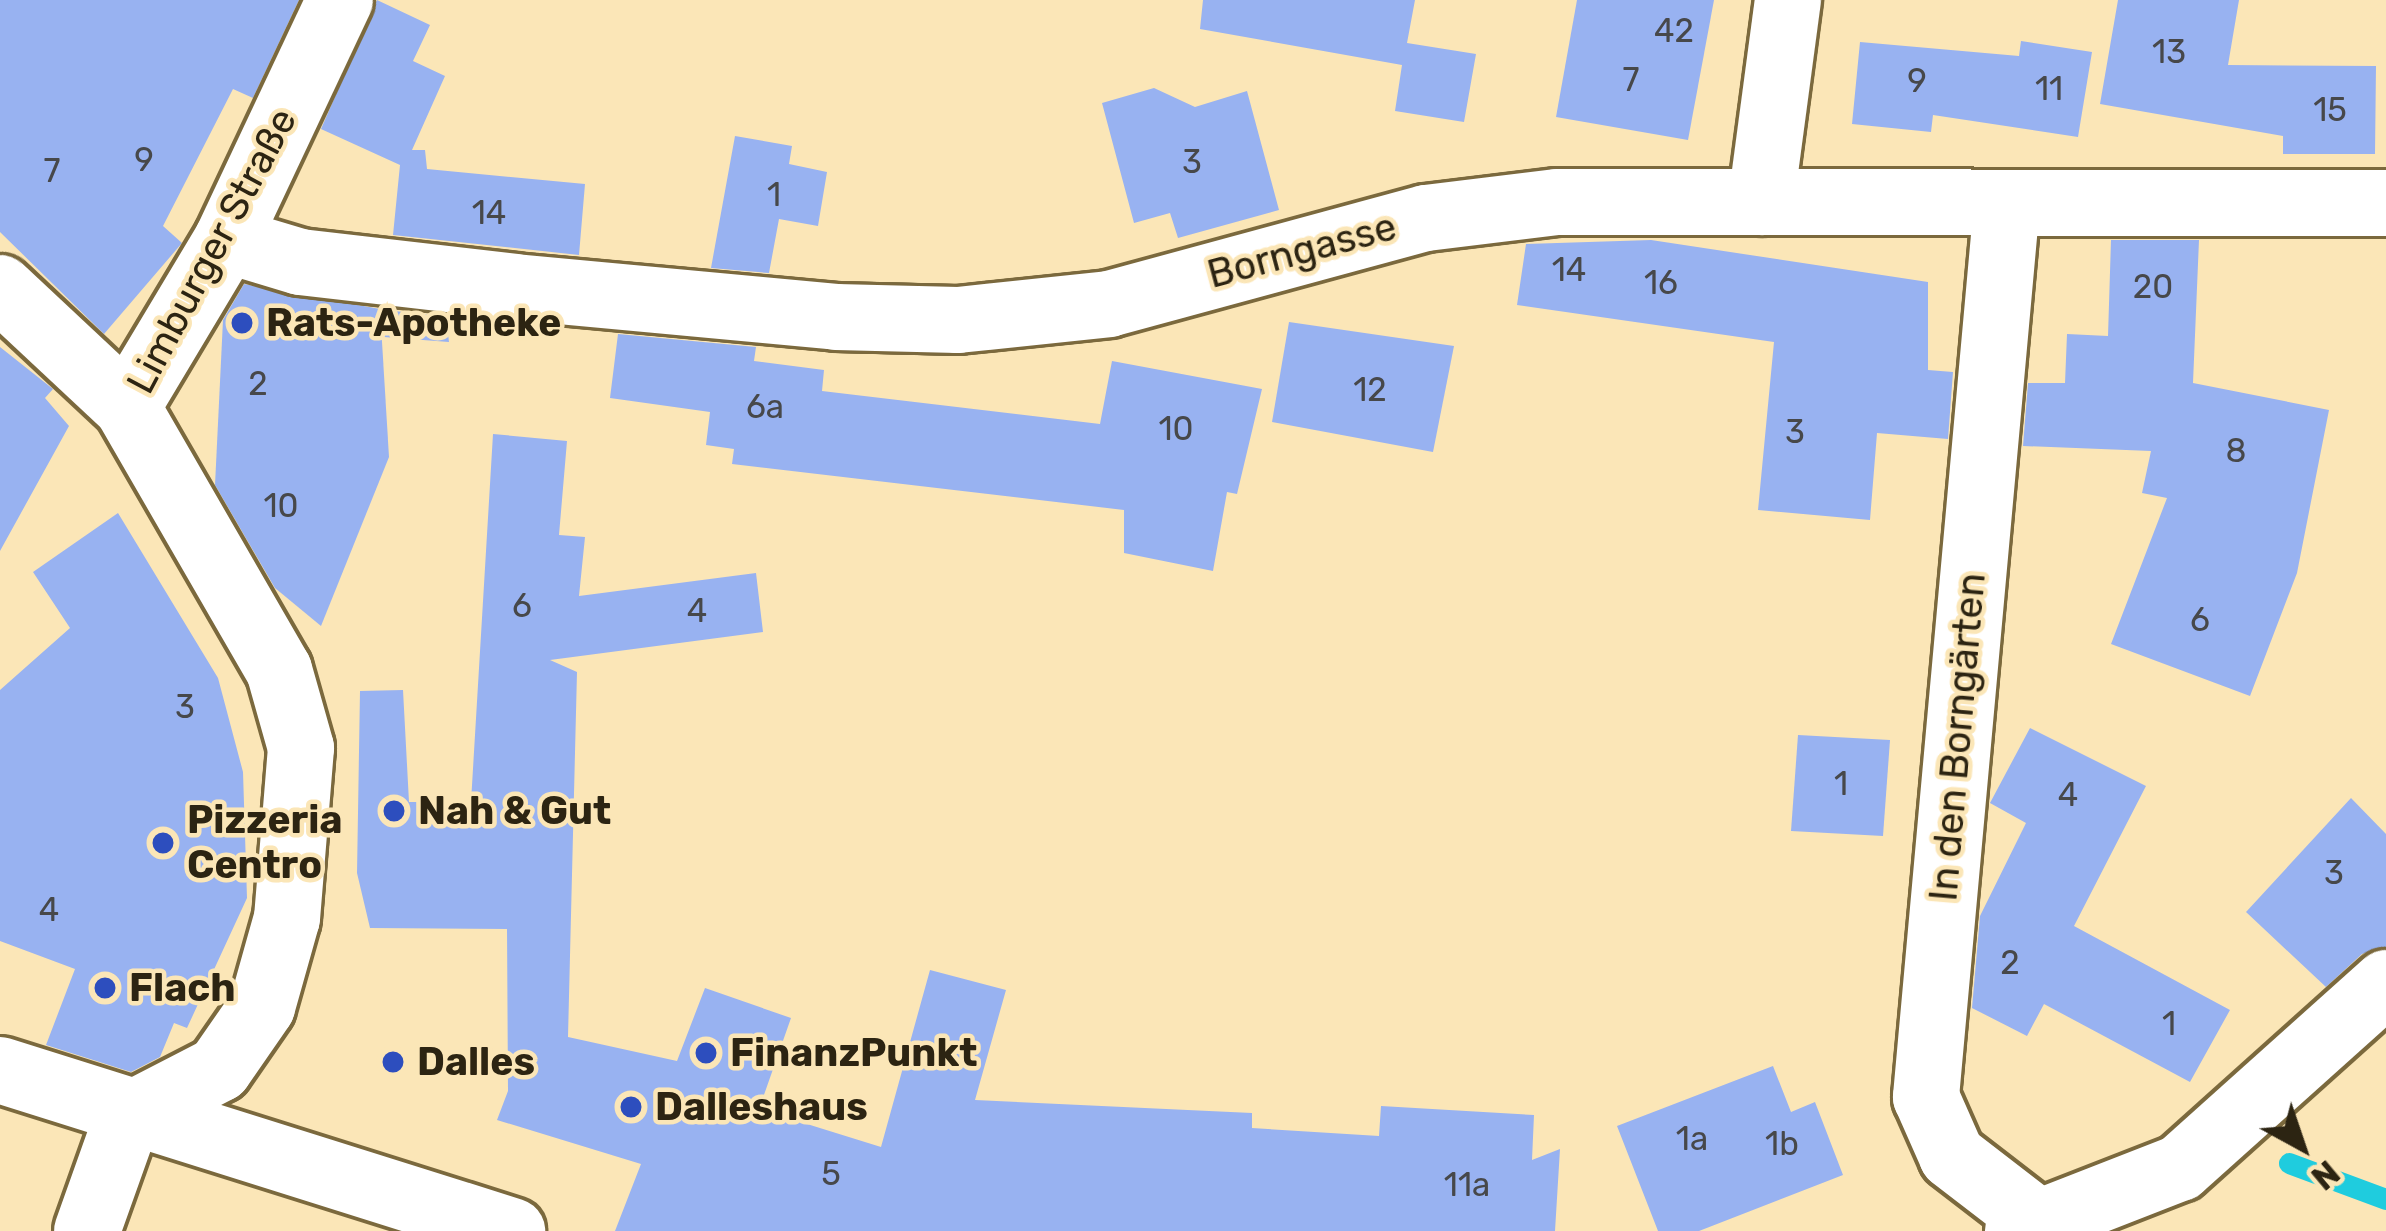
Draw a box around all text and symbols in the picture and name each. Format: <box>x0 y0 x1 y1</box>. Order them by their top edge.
house number: 42 <box>1654 11 1694 51</box>
house number: 13 <box>2152 32 2186 72</box>
house number: 7 <box>1623 60 1639 100</box>
house number: 9 <box>1907 61 1927 101</box>
house number: 11 <box>2035 69 2063 109</box>
house number: 15 <box>2313 90 2347 130</box>
street label: Limburger Straße <box>117 100 307 402</box>
house number: 9 <box>134 140 154 180</box>
house number: 3 <box>1182 142 1202 182</box>
house number: 7 <box>44 151 60 191</box>
house number: 1 <box>767 175 781 215</box>
house number: 14 <box>472 193 506 233</box>
street label: Borngasse <box>1203 203 1401 299</box>
house number: 14 <box>1552 250 1586 290</box>
house number: 16 <box>1644 263 1678 303</box>
house number: 20 <box>2133 267 2173 307</box>
place label: Rats-Apotheke <box>266 300 561 346</box>
marker: Rats-Apotheke <box>229 310 255 336</box>
house number: 2 <box>248 364 268 404</box>
house number: 12 <box>1353 370 1387 410</box>
house number: 6a <box>746 387 784 427</box>
house number: 10 <box>1158 409 1194 449</box>
house number: 3 <box>1785 412 1805 452</box>
house number: 8 <box>2226 431 2246 471</box>
house number: 10 <box>263 486 299 526</box>
street label: In den Borngärten <box>1920 571 1996 903</box>
house number: 6 <box>512 586 532 626</box>
house number: 4 <box>687 591 707 631</box>
house number: 6 <box>2190 600 2210 640</box>
house number: 3 <box>175 687 195 727</box>
house number: 1 <box>1834 764 1848 804</box>
house number: 4 <box>2058 775 2078 815</box>
place label: Nah & Gut <box>418 788 611 834</box>
place label: Pizzeria Centro <box>187 798 342 889</box>
marker: Nah & Gut <box>381 798 407 824</box>
marker: Pizzeria Centro <box>150 830 176 856</box>
house number: 3 <box>2324 853 2344 893</box>
house number: 4 <box>39 890 59 930</box>
house number: 2 <box>2000 943 2020 983</box>
place label: Flach <box>129 965 236 1011</box>
marker: Flach <box>92 975 118 1001</box>
house number: 1 <box>2162 1004 2176 1044</box>
place label: FinanzPunkt <box>730 1030 977 1076</box>
place label: Dalles <box>417 1039 535 1085</box>
marker: FinanzPunkt <box>693 1040 719 1066</box>
marker: Dalles <box>380 1049 406 1075</box>
place label: Dalleshaus <box>655 1084 868 1130</box>
north arrow <box>2242 1087 2362 1207</box>
marker: Dalleshaus <box>618 1094 644 1120</box>
house number: 1a <box>1676 1119 1708 1159</box>
house number: 1b <box>1765 1124 1799 1164</box>
text: N <box>2304 1152 2347 1198</box>
house number: 5 <box>821 1154 841 1194</box>
house number: 11a <box>1444 1165 1490 1205</box>

